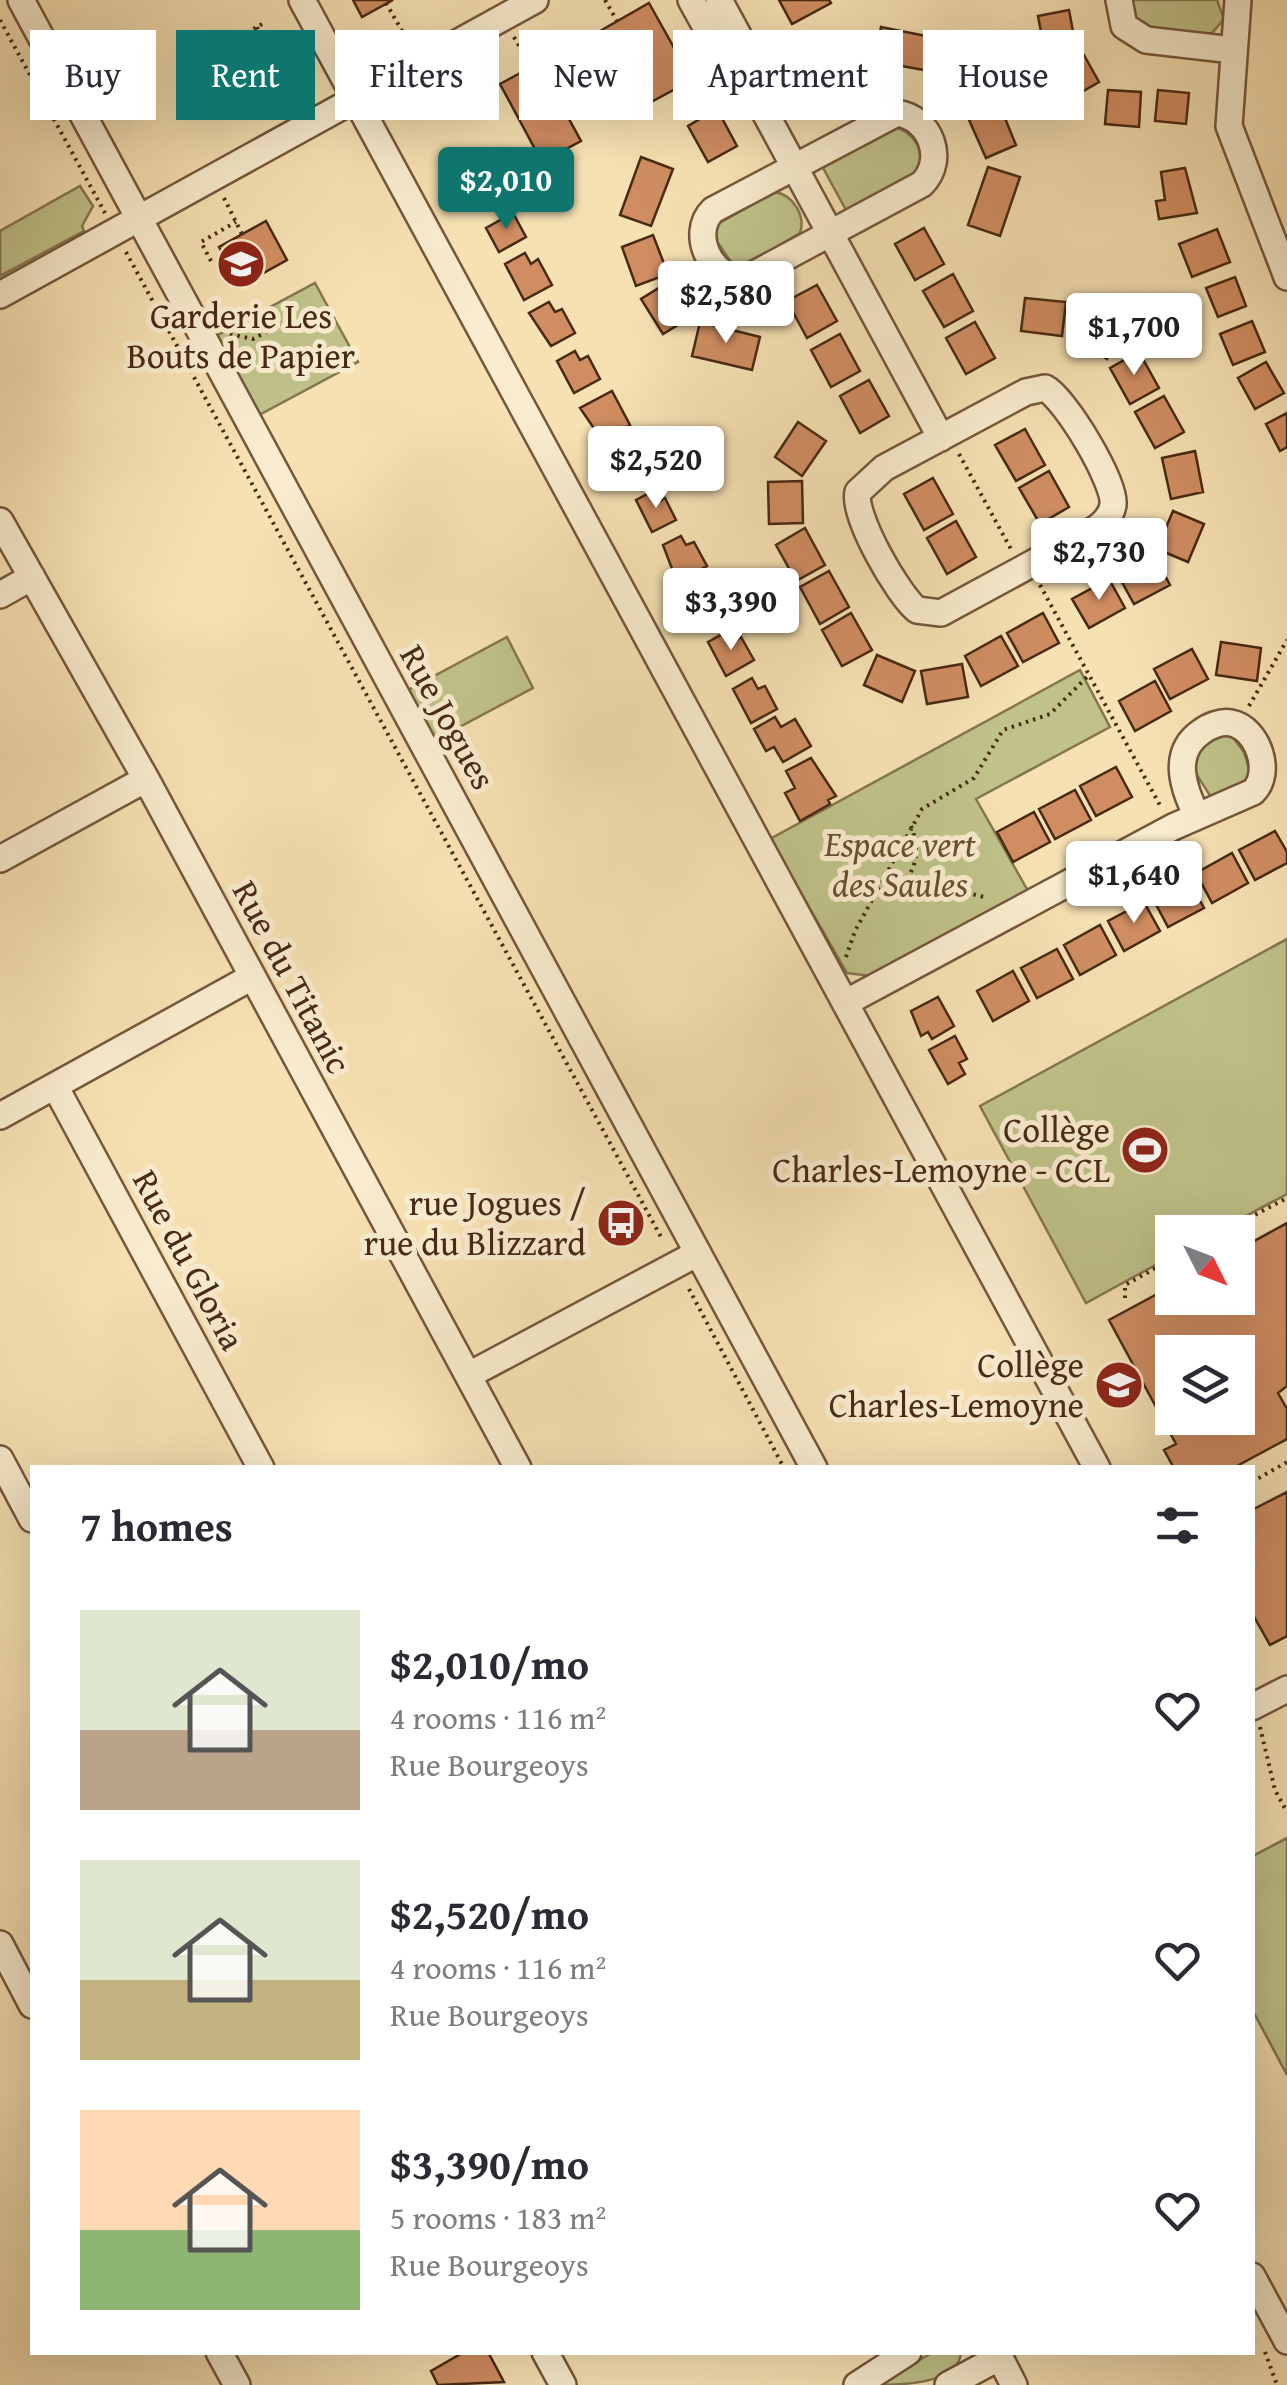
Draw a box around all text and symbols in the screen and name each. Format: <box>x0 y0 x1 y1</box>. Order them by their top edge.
chip: Buy <box>30 30 156 120</box>
chip: Rent <box>176 30 315 120</box>
chip: Filters <box>335 30 499 120</box>
chip: New <box>519 30 653 120</box>
chip: Apartment <box>673 30 903 120</box>
chip: House <box>923 30 1084 120</box>
pin: $2,010 <box>425 147 587 232</box>
text: $2,010 <box>460 156 552 203</box>
school or university icon: Garderie Les Bouts de Papier <box>215 238 267 290</box>
pin: $2,580 <box>645 261 807 346</box>
text: $2,580 <box>680 270 772 317</box>
place label: Garderie Les Bouts de Papier <box>127 290 355 381</box>
pin: $1,700 <box>1053 293 1215 378</box>
text: $1,700 <box>1088 302 1180 349</box>
pin: $2,520 <box>575 426 737 511</box>
text: $2,520 <box>610 435 702 482</box>
pin: $2,730 <box>1018 518 1180 603</box>
text: $2,730 <box>1053 527 1145 574</box>
pin: $3,390 <box>650 568 812 653</box>
text: $3,390 <box>685 577 777 624</box>
street label: Rue Jogues <box>388 635 509 799</box>
park label: Espace vert des Saules <box>823 818 976 909</box>
pin: $1,640 <box>1053 841 1215 926</box>
text: $1,640 <box>1088 850 1180 897</box>
street label: Rue du Titanic <box>220 871 365 1082</box>
place label: Collège Charles-Lemoyne - CCL <box>772 1104 1110 1195</box>
sports icon: Collège Charles-Lemoyne - CCL <box>1119 1124 1171 1176</box>
street label: Rue du Gloria <box>121 1161 259 1359</box>
place label: rue Jogues / rue du Blizzard <box>364 1177 586 1268</box>
bus stop icon: rue Jogues / rue du Blizzard <box>595 1197 647 1249</box>
north arrow <box>1155 1215 1255 1315</box>
map controls <box>1155 1215 1255 1435</box>
button: layers <box>1155 1335 1255 1435</box>
place label: Collège Charles-Lemoyne <box>829 1339 1084 1430</box>
school or university icon: Collège Charles-Lemoyne <box>1093 1359 1145 1411</box>
text: 7 homes <box>80 1495 233 1556</box>
icon: filters <box>1150 1498 1205 1553</box>
text: $2,010/mo <box>390 1633 589 1694</box>
icon: home <box>160 1650 280 1770</box>
icon: heart <box>1150 1683 1205 1738</box>
text: 4 rooms · 116 m² <box>390 1694 606 1741</box>
text: Rue Bourgeoys <box>390 1741 589 1788</box>
text: $2,520/mo <box>390 1883 589 1944</box>
icon: home <box>160 1900 280 2020</box>
icon: heart <box>1150 1933 1205 1988</box>
text: 4 rooms · 116 m² <box>390 1944 606 1991</box>
text: Rue Bourgeoys <box>390 1991 589 2038</box>
text: $3,390/mo <box>390 2133 589 2194</box>
icon: home <box>160 2150 280 2270</box>
icon: heart <box>1150 2183 1205 2238</box>
text: 5 rooms · 183 m² <box>390 2194 606 2241</box>
text: Rue Bourgeoys <box>390 2241 589 2288</box>

